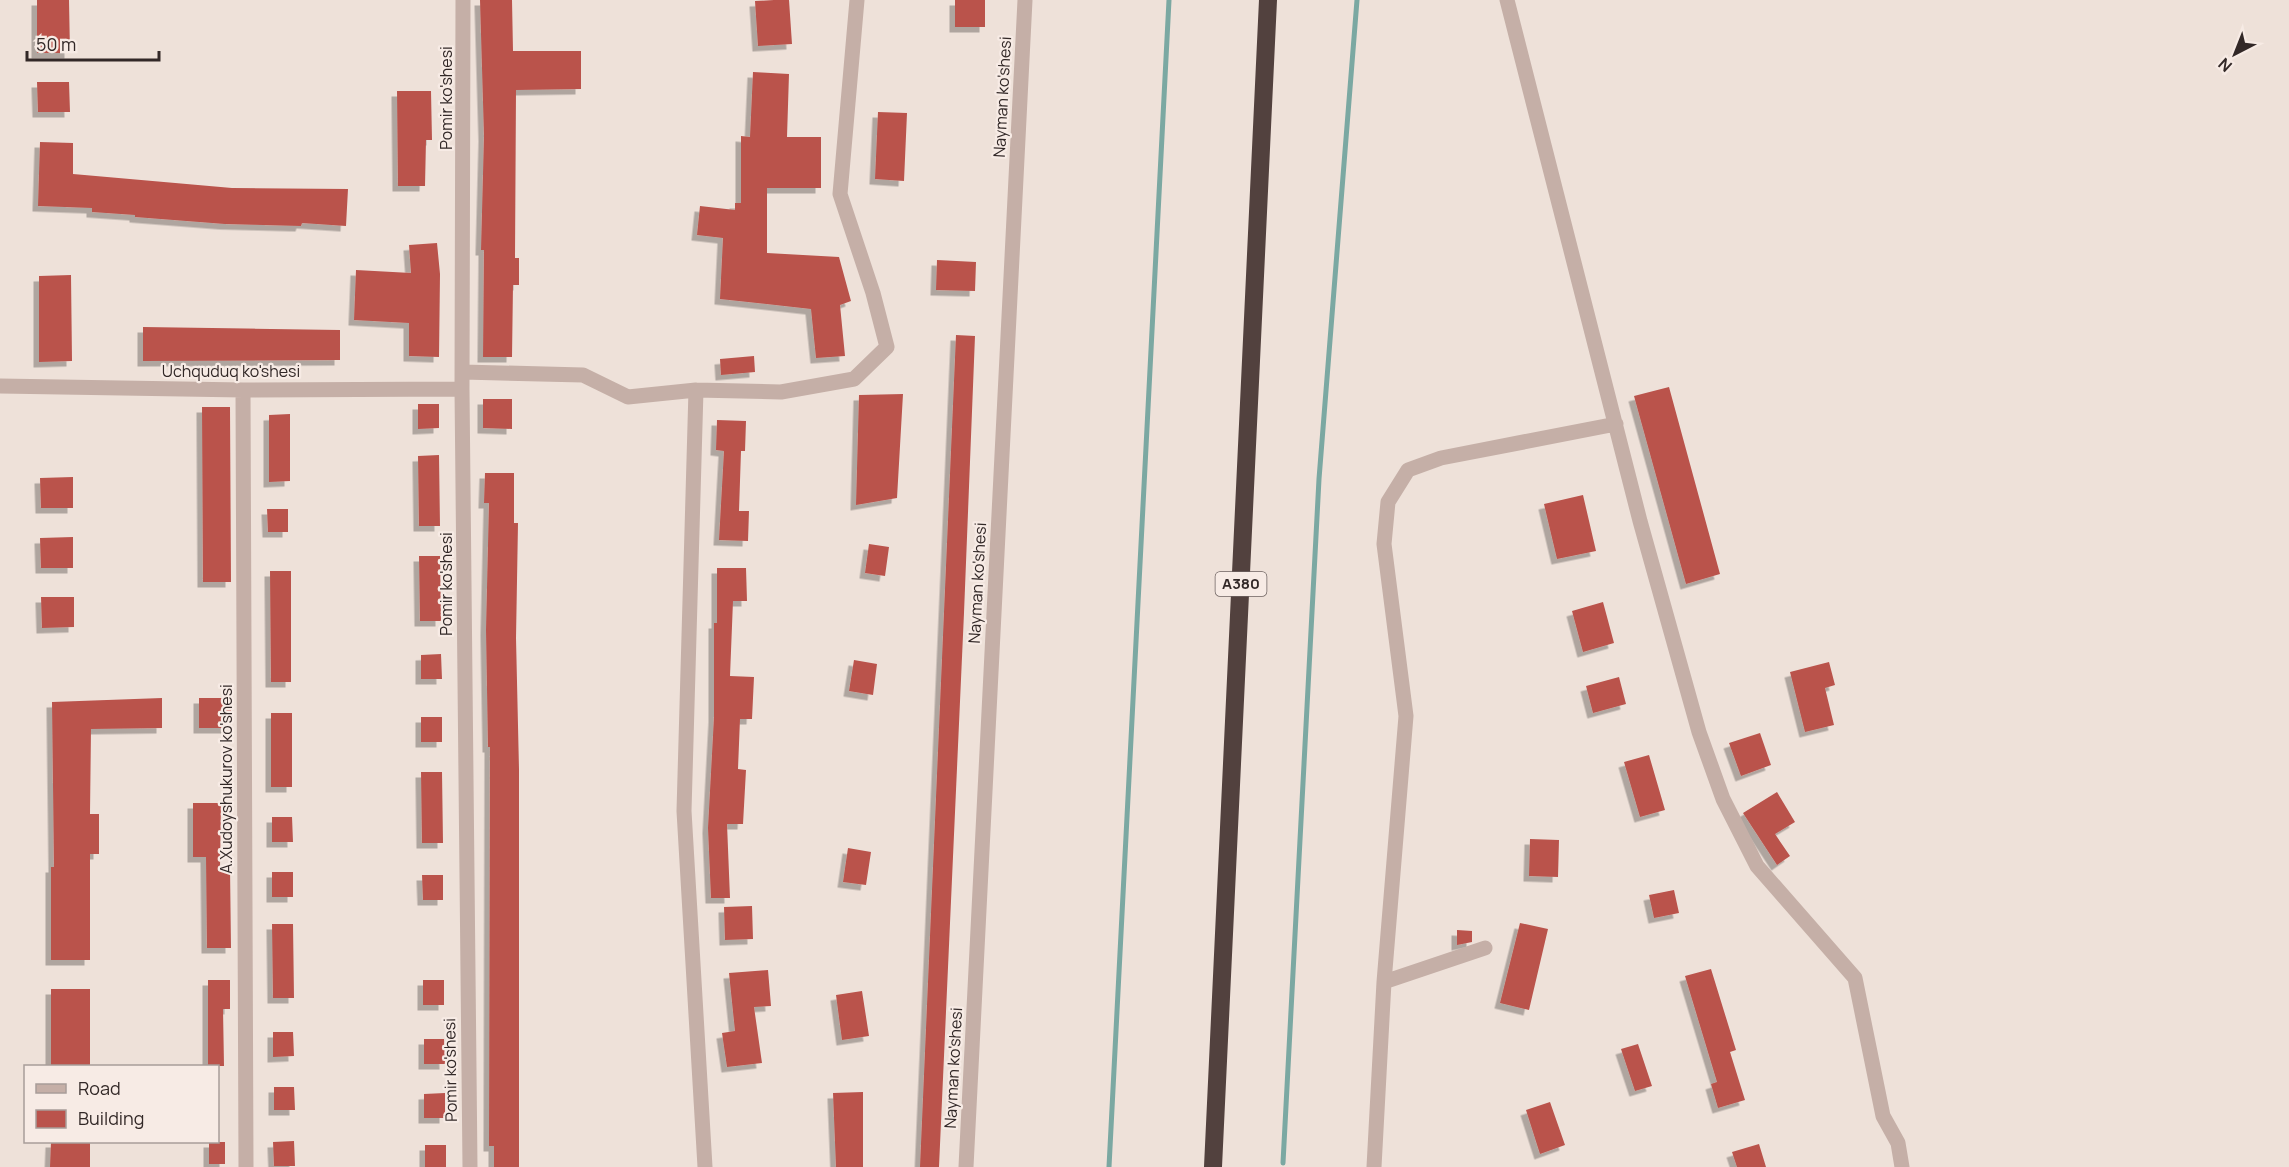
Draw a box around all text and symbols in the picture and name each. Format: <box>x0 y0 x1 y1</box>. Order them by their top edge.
scale bar <box>27 24 159 62</box>
north arrow <box>2205 24 2265 84</box>
text: 50 m <box>36 32 76 56</box>
street label: Nayman ko'shesi <box>988 36 1016 158</box>
street label: Pomir ko'shesi <box>435 46 457 150</box>
text: N <box>2213 53 2237 77</box>
street label: Uchquduq ko'shesi <box>162 360 300 382</box>
street label: Nayman ko'shesi <box>963 522 991 644</box>
street label: Pomir ko'shesi <box>435 532 457 636</box>
road number: A380 <box>1216 572 1266 596</box>
street label: A.Xudoyshukurov ko'shesi <box>215 684 237 874</box>
street label: Nayman ko'shesi <box>939 1007 967 1129</box>
street label: Pomir ko'shesi <box>438 1018 462 1122</box>
legend <box>24 1065 219 1143</box>
text: Road <box>78 1076 121 1100</box>
text: Building <box>78 1106 144 1130</box>

